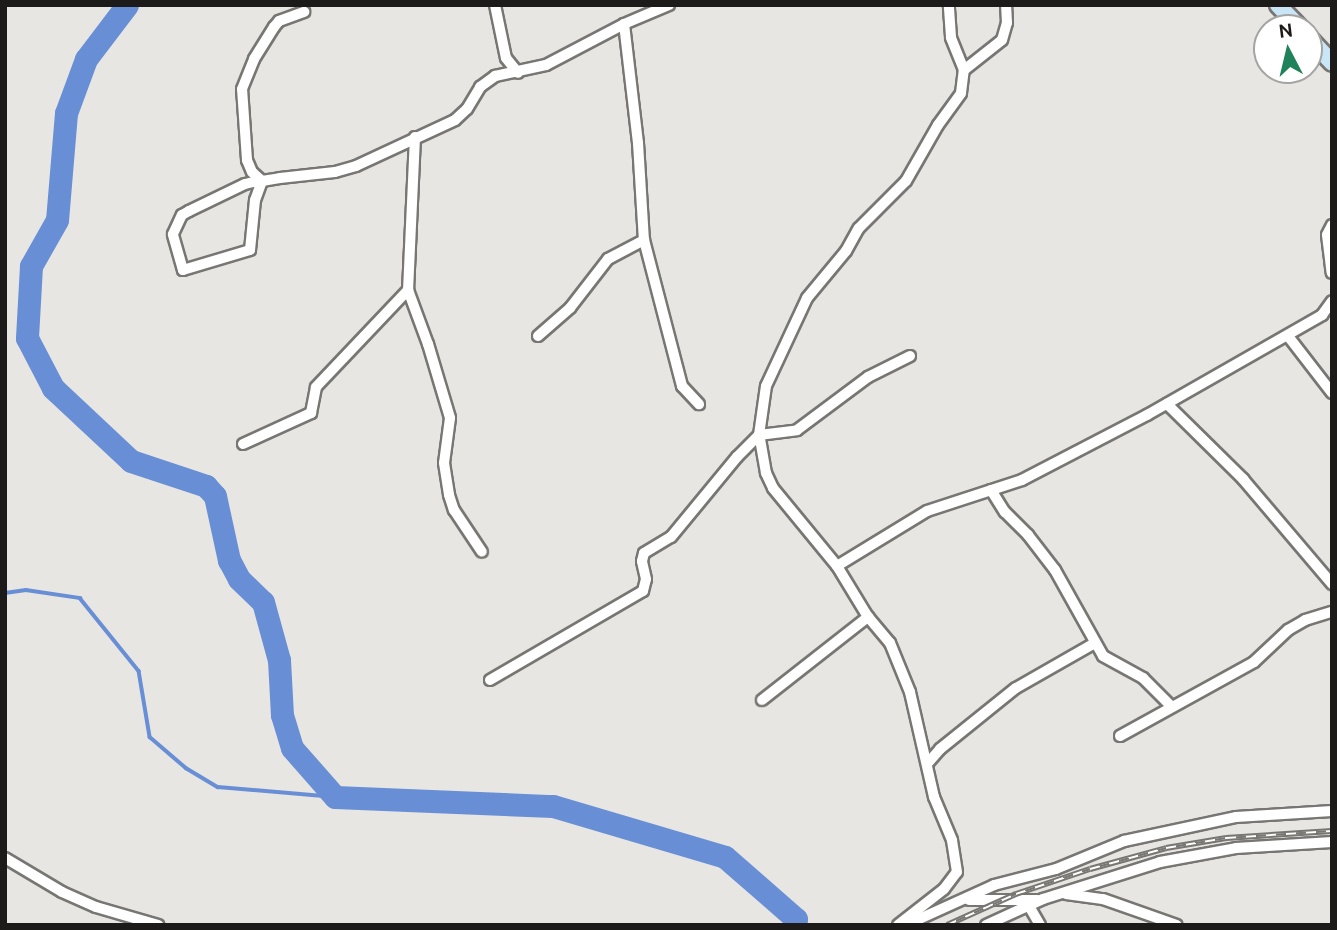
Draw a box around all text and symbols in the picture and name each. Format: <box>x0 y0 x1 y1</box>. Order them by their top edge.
north arrow <box>1253 14 1323 84</box>
text: N <box>1277 18 1294 42</box>

